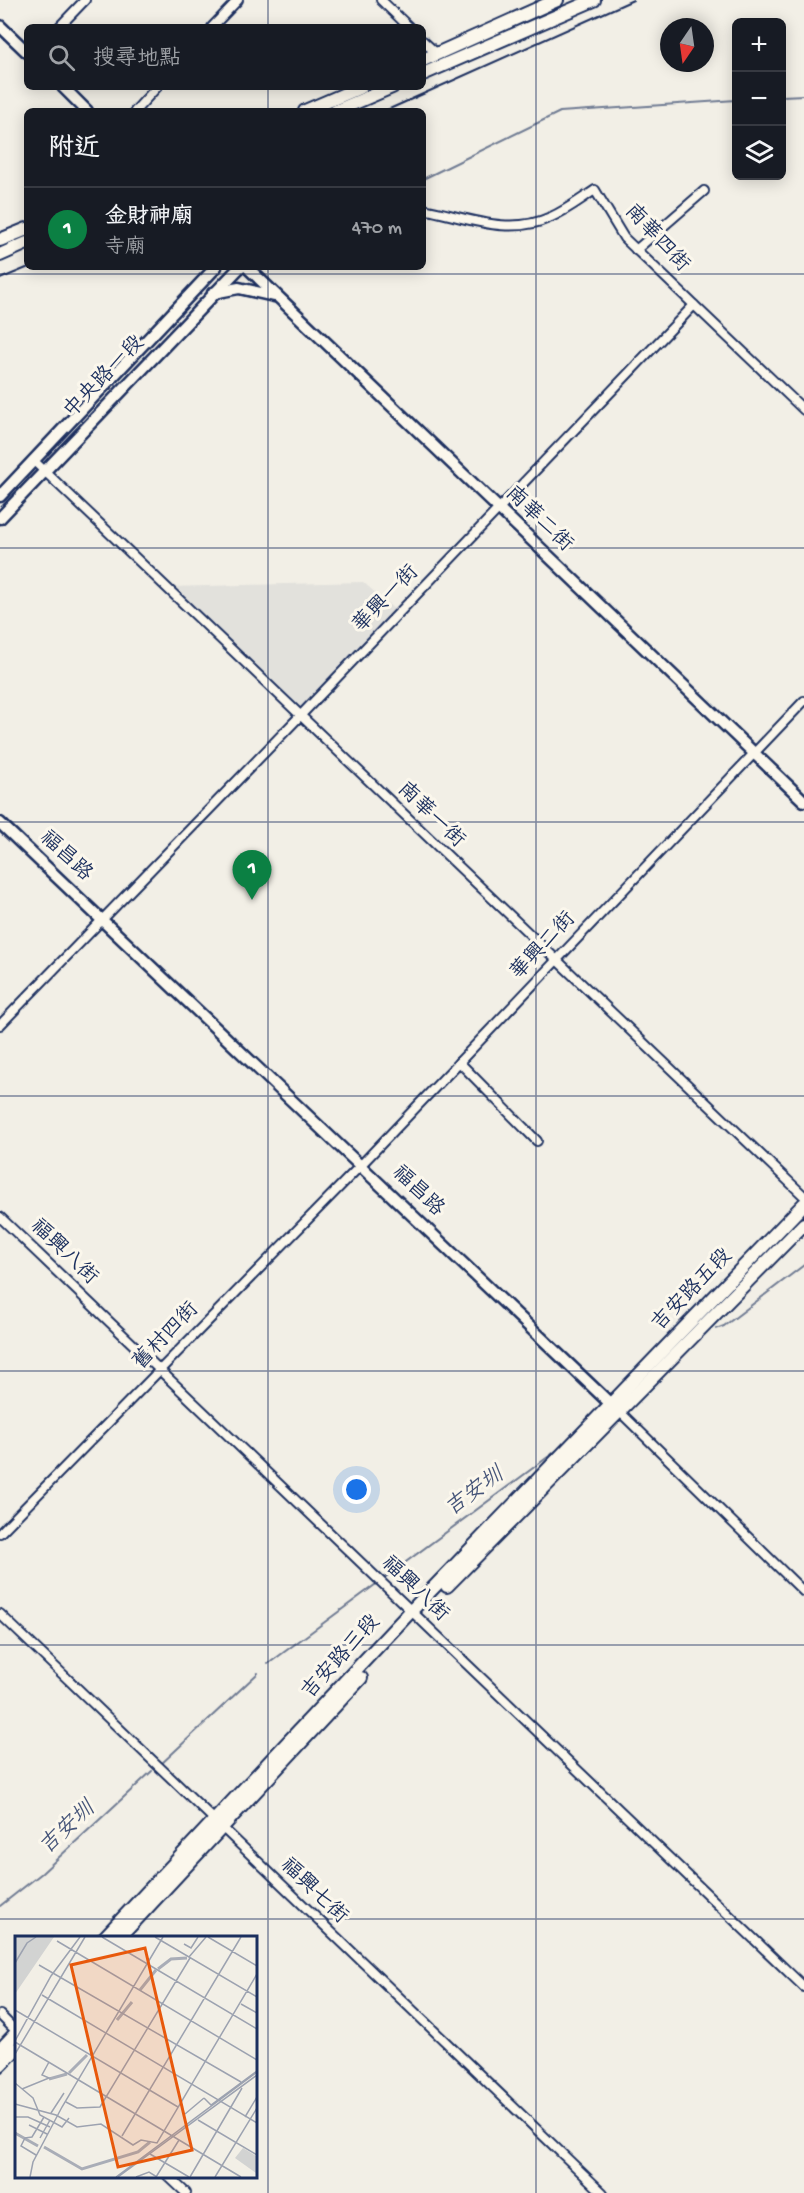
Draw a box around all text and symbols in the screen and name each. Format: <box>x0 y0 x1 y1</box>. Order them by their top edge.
north arrow <box>660 18 714 72</box>
map controls <box>732 18 786 180</box>
button: + <box>732 18 786 72</box>
search box <box>24 24 426 90</box>
icon: search <box>45 41 78 74</box>
text: 搜尋地點 <box>93 47 181 73</box>
button: − <box>732 72 786 126</box>
button: layers <box>732 126 786 180</box>
text: 附近 <box>48 135 100 166</box>
street label: 南華四街 <box>618 198 695 278</box>
text: 金財神廟 <box>105 205 193 231</box>
text: 1 <box>63 218 72 241</box>
text: 470 m <box>352 218 402 241</box>
text: 寺廟 <box>105 237 145 260</box>
street label: 中央路一段 <box>58 330 150 424</box>
street label: 南華二街 <box>499 480 578 558</box>
street label: 華興一街 <box>347 560 425 639</box>
street label: 南華一街 <box>391 776 470 854</box>
street label: 福昌路 <box>33 825 98 888</box>
pin: 1 <box>232 850 272 900</box>
street label: 華興二街 <box>505 906 582 986</box>
street label: 福昌路 <box>386 1160 450 1223</box>
street label: 福興八街 <box>24 1214 103 1291</box>
street label: 吉安路五段 <box>646 1243 738 1337</box>
street label: 舊村四街 <box>127 1297 205 1376</box>
water label: 吉安圳 <box>440 1461 511 1523</box>
your location <box>342 1475 371 1504</box>
street label: 福興八街 <box>375 1551 454 1628</box>
street label: 吉安路三段 <box>296 1609 386 1705</box>
water label: 吉安圳 <box>34 1795 102 1861</box>
street label: 福興七街 <box>274 1853 353 1930</box>
inset map <box>15 1936 256 2178</box>

